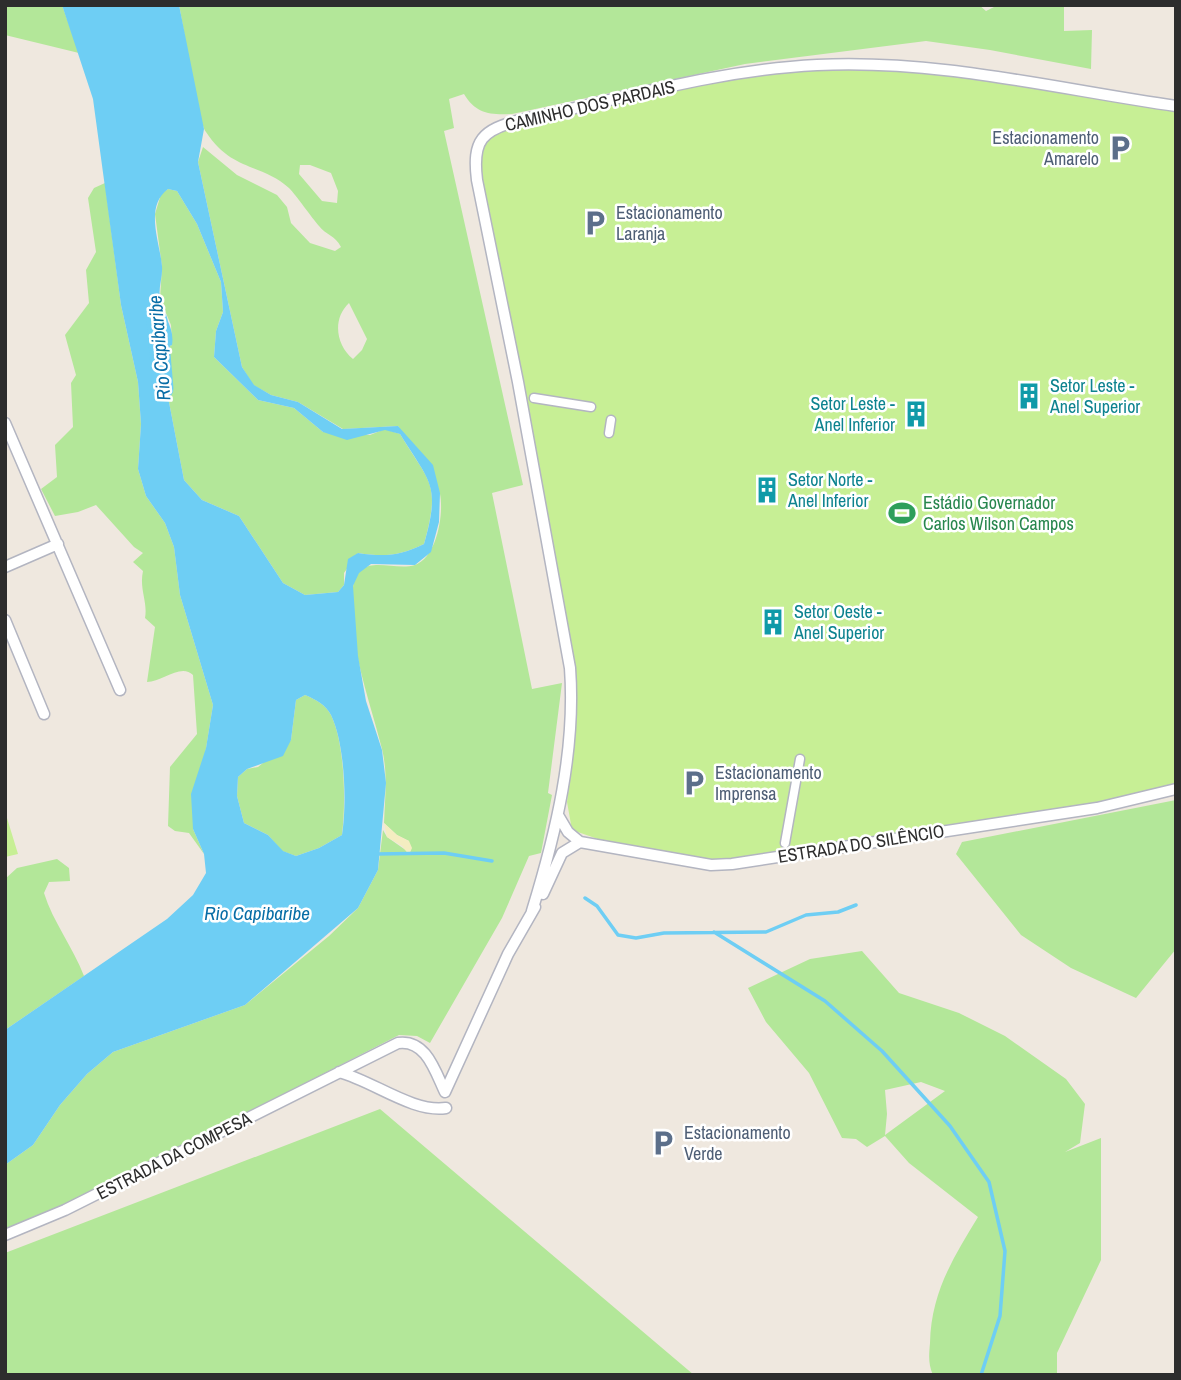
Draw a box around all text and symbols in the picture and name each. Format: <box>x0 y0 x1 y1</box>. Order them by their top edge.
street label: CAMINHO DOS PARDAIS <box>502 74 677 137</box>
place label: Estacionamento Amarelo <box>992 125 1099 171</box>
parking icon: Estacionamento Amarelo <box>1105 133 1135 163</box>
place label: Estacionamento Laranja <box>616 200 723 246</box>
parking icon: Estacionamento Laranja <box>580 208 610 238</box>
water label: Rio Capibaribe <box>141 294 177 402</box>
place label: Setor Leste - Anel Superior <box>1049 373 1140 419</box>
building icon: Setor Leste - Anel Superior <box>1014 381 1044 411</box>
place label: Setor Leste - Anel Inferior <box>810 391 895 437</box>
building icon: Setor Leste - Anel Inferior <box>901 399 931 429</box>
place label: Setor Norte - Anel Inferior <box>787 467 873 513</box>
building icon: Setor Norte - Anel Inferior <box>752 475 782 505</box>
place label: Estádio Governador Carlos Wilson Campos <box>923 490 1074 536</box>
sports icon: Estádio Governador Carlos Wilson Campos <box>887 498 917 528</box>
place label: Setor Oeste - Anel Superior <box>793 599 884 645</box>
building icon: Setor Oeste - Anel Superior <box>758 607 788 637</box>
place label: Estacionamento Imprensa <box>715 760 822 806</box>
parking icon: Estacionamento Imprensa <box>679 768 709 798</box>
street label: ESTRADA DO SILÊNCIO <box>776 818 946 869</box>
water label: Rio Capibaribe <box>204 900 310 926</box>
street label: ESTRADA DA COMPESA <box>92 1106 256 1205</box>
place label: Estacionamento Verde <box>684 1120 791 1166</box>
parking icon: Estacionamento Verde <box>648 1128 678 1158</box>

